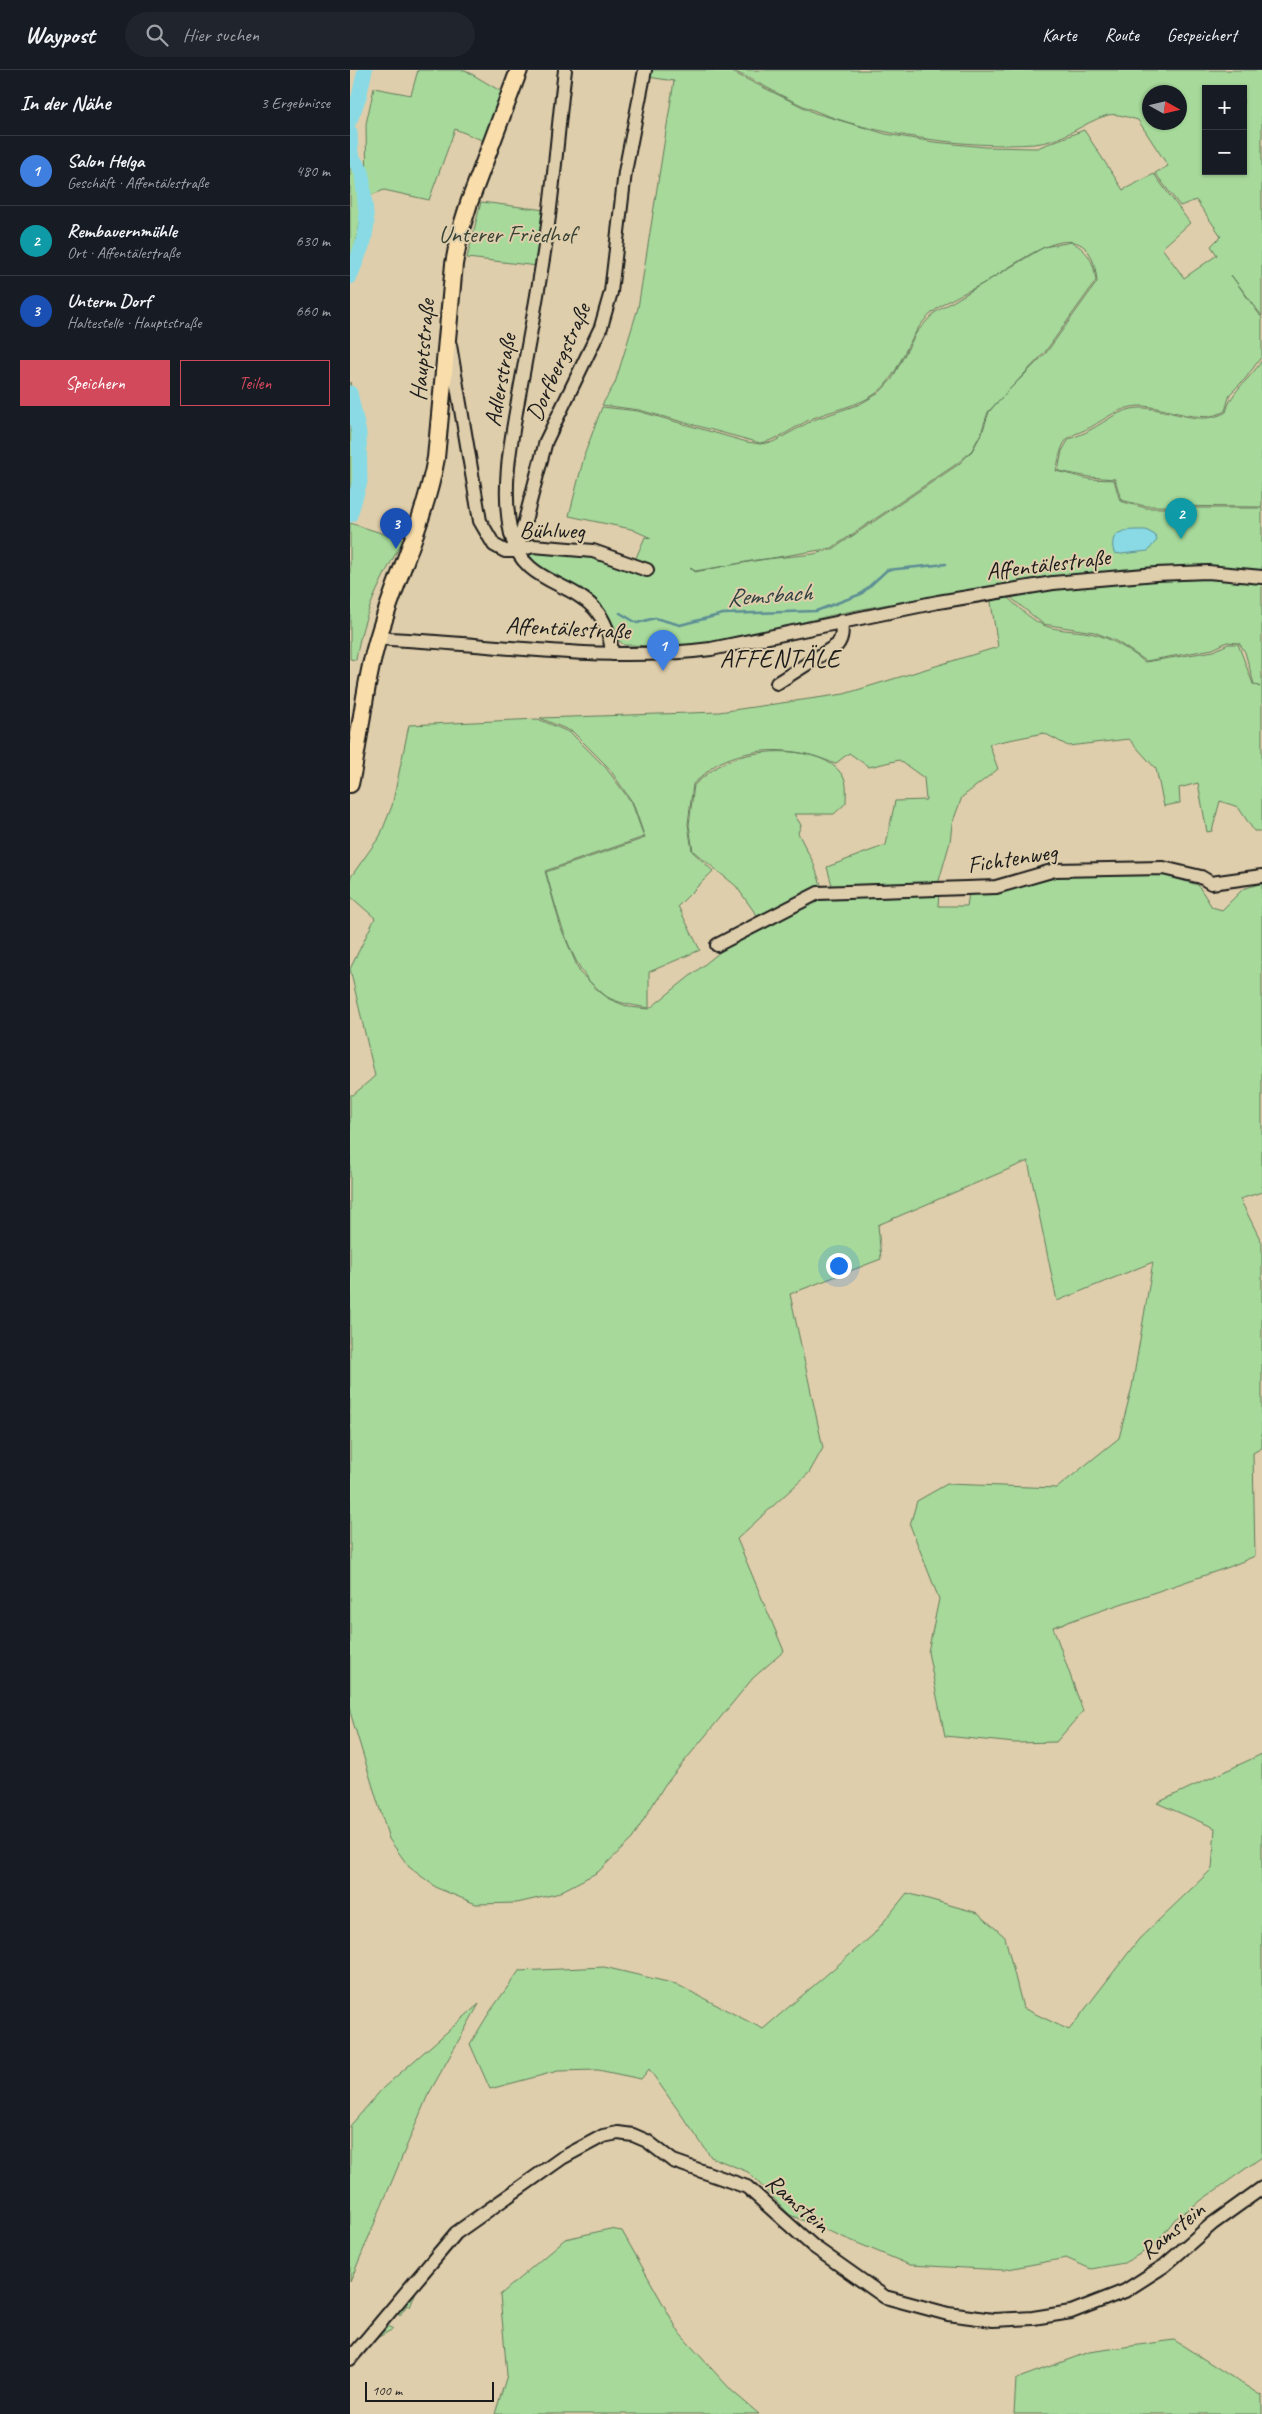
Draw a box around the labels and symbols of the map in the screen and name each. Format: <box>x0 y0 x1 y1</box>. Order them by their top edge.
north arrow <box>1142 85 1187 130</box>
park label: Unterer Friedhof <box>439 219 580 249</box>
street label: Hauptstraße <box>403 296 442 402</box>
street label: Dorfbergstraße <box>519 297 598 425</box>
street label: Adlerstraße <box>477 329 523 429</box>
pin: 2 <box>1165 498 1197 539</box>
pin: 3 <box>380 508 412 549</box>
street label: Bühlweg <box>519 514 586 546</box>
street label: Affentälestraße <box>984 541 1114 586</box>
water label: Remsbach <box>726 576 814 614</box>
street label: Affentälestraße <box>505 610 633 646</box>
pin: 1 <box>647 630 679 671</box>
district label: AFFENTÄLE <box>720 643 842 675</box>
street label: Fichtenweg <box>965 836 1060 880</box>
your location <box>826 1253 852 1279</box>
street label: Ramstein <box>760 2167 837 2240</box>
street label: Ramstein <box>1133 2194 1212 2266</box>
scale bar <box>365 2379 494 2402</box>

